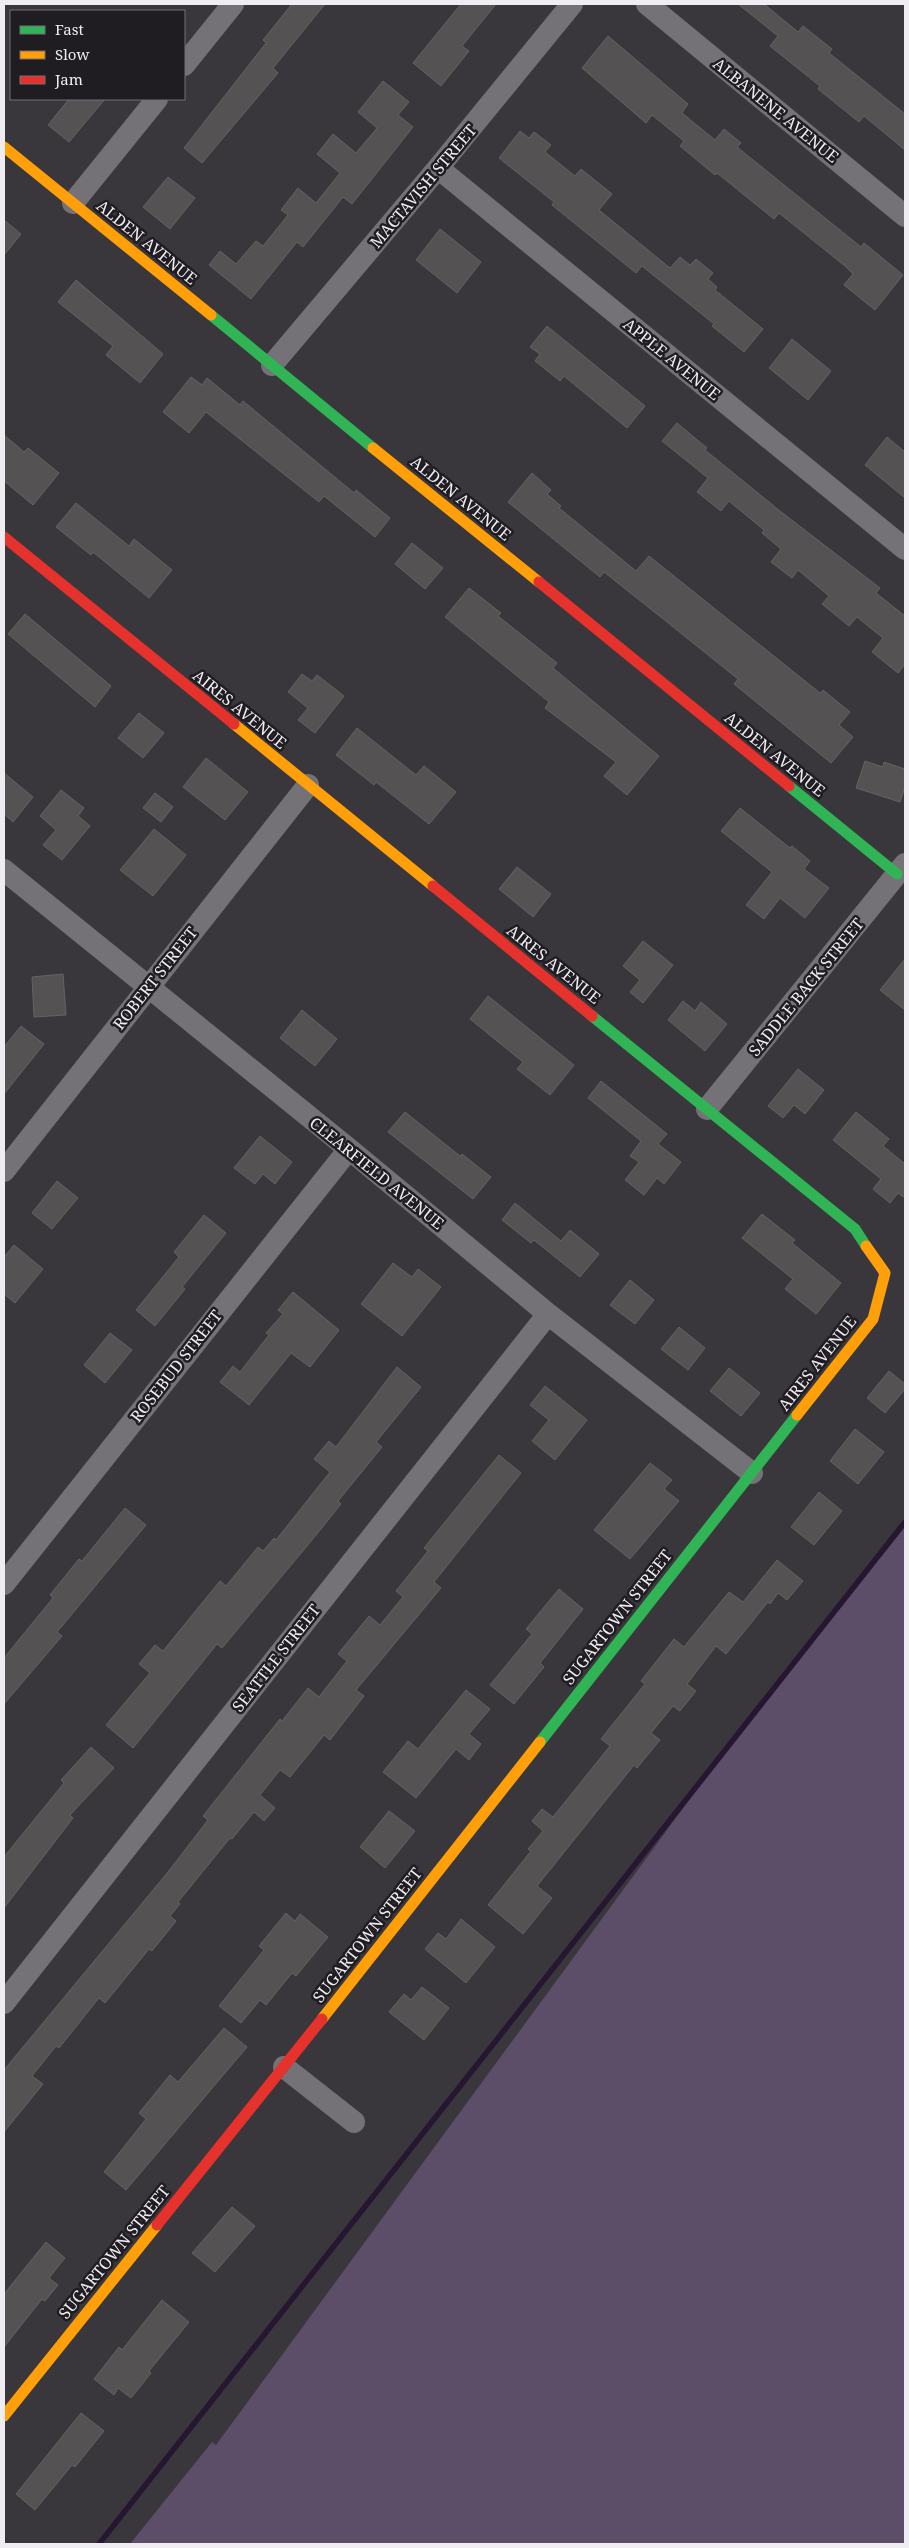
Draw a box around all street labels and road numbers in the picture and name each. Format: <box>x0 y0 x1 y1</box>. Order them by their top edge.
street label: ALBANENE AVENUE <box>709 52 843 168</box>
street label: MACTAVISH STREET <box>365 119 481 253</box>
street label: ALDEN AVENUE <box>92 195 202 289</box>
street label: APPLE AVENUE <box>619 313 725 405</box>
street label: ALDEN AVENUE <box>406 451 516 545</box>
street label: AIRES AVENUE <box>188 664 292 754</box>
street label: ALDEN AVENUE <box>720 707 830 801</box>
street label: SADDLE BACK STREET <box>743 913 869 1061</box>
street label: AIRES AVENUE <box>502 919 606 1009</box>
street label: ROBERT STREET <box>108 922 202 1034</box>
street label: CLEARFIELD AVENUE <box>305 1112 449 1234</box>
street label: ROSEBUD STREET <box>125 1305 227 1427</box>
street label: AIRES AVENUE <box>773 1311 861 1415</box>
street label: SUGARTOWN STREET <box>557 1545 677 1689</box>
street label: SEATTLE STREET <box>227 1599 325 1716</box>
street label: SUGARTOWN STREET <box>307 1863 427 2007</box>
street label: SUGARTOWN STREET <box>53 2181 175 2323</box>

